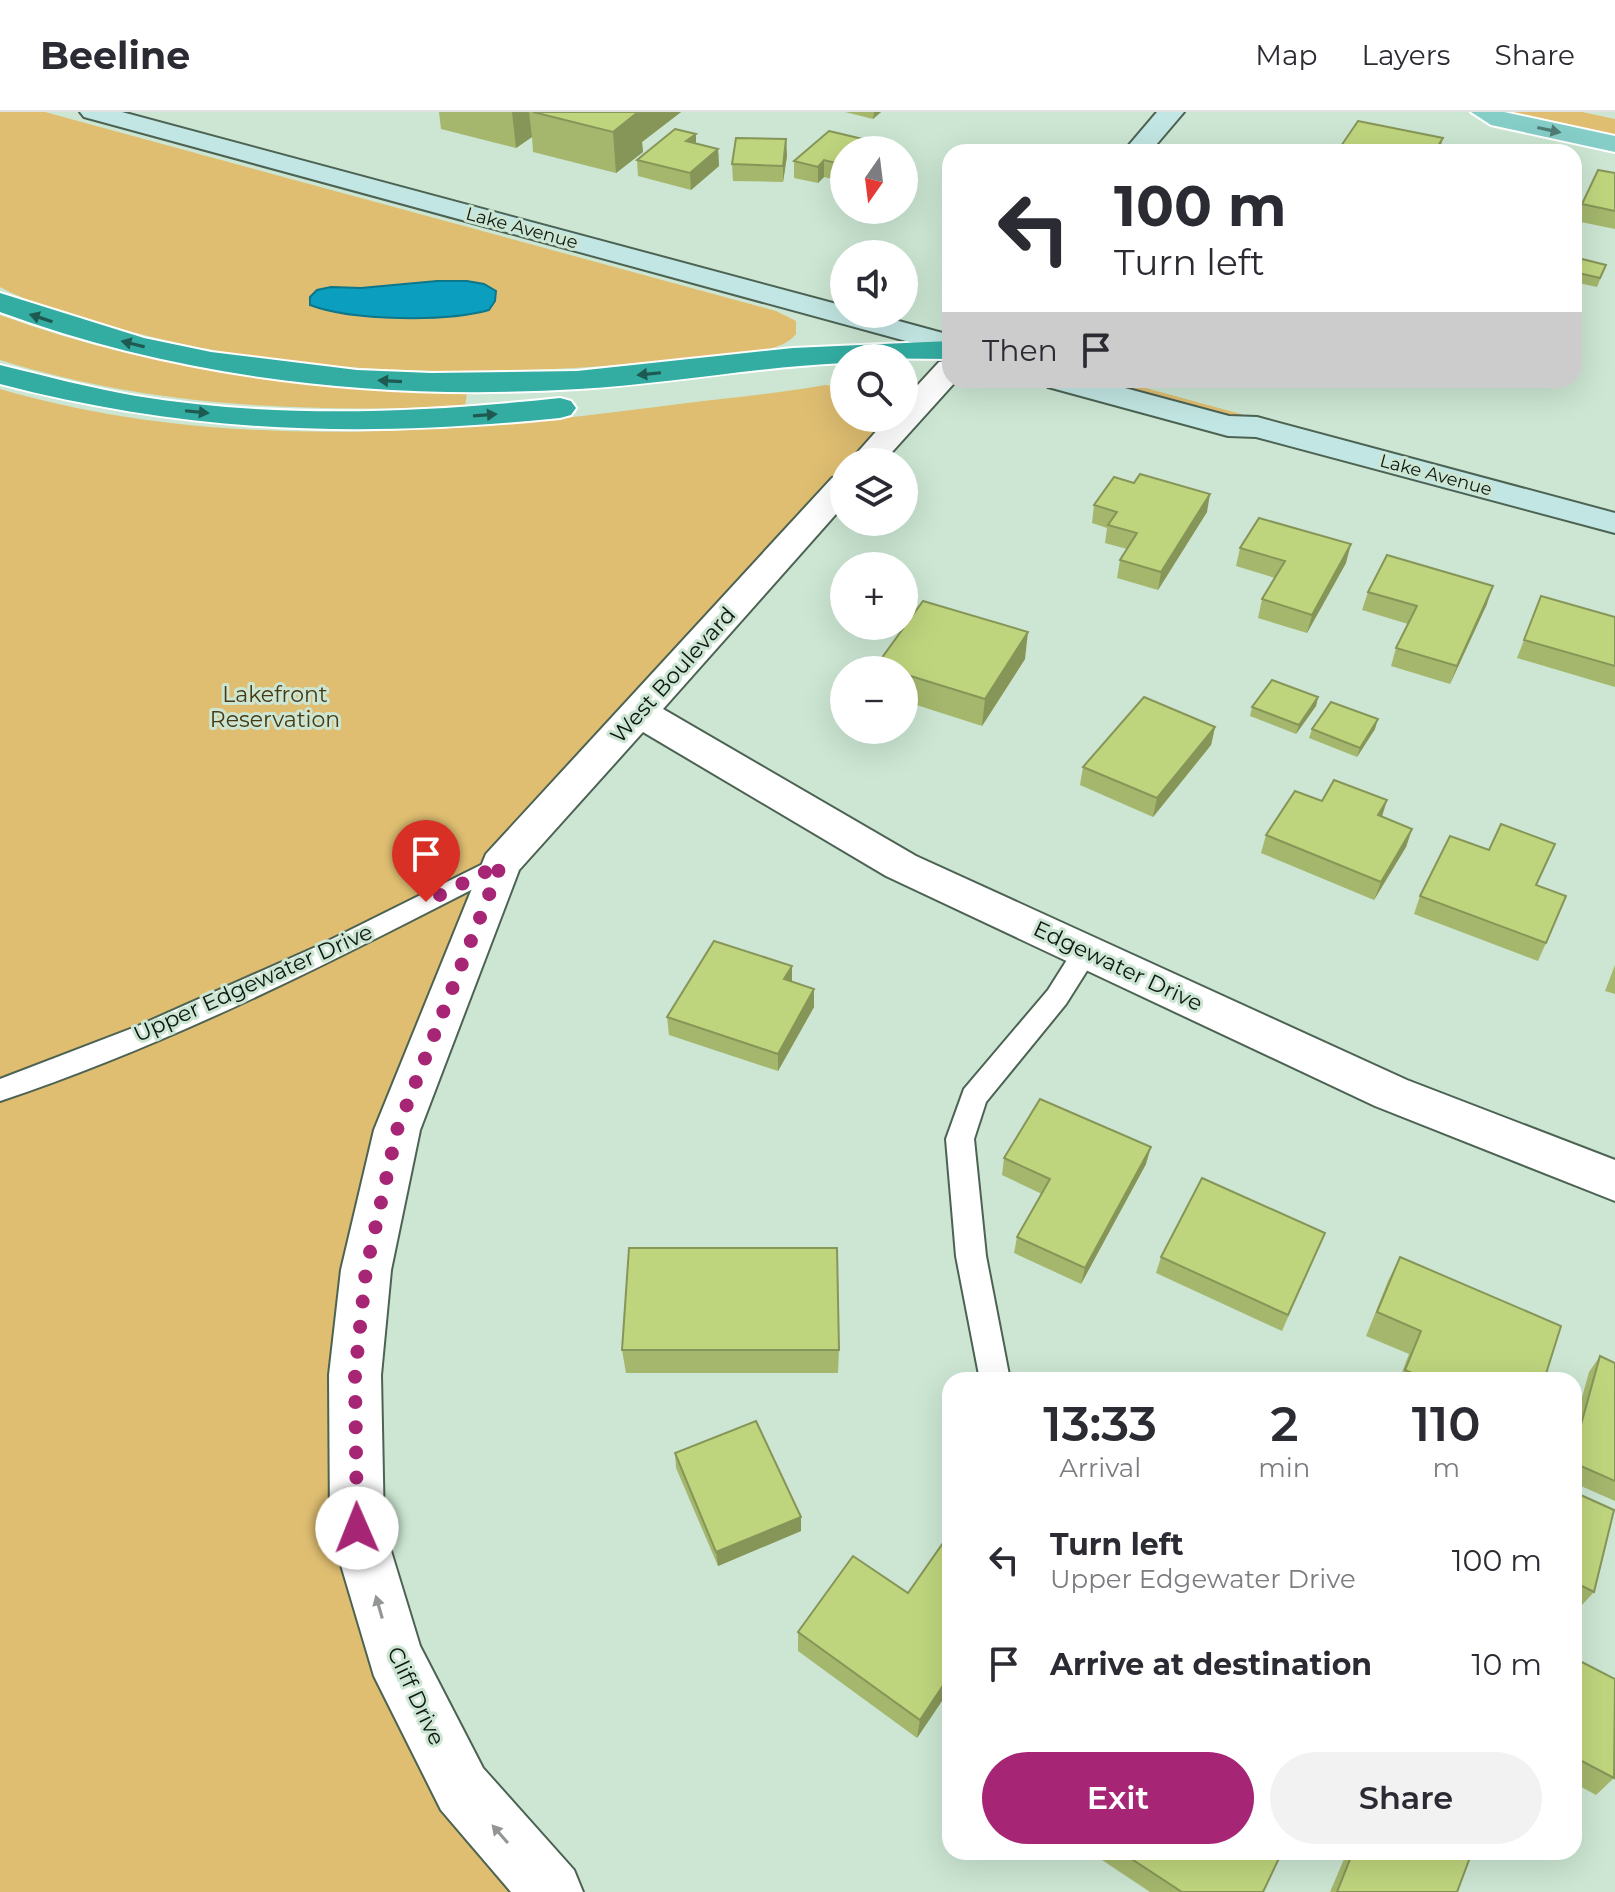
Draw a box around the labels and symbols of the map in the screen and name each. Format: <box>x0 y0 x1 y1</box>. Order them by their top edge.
one-way arrow <box>1536 124 1561 137</box>
north arrow <box>830 136 918 224</box>
street label: Lake Avenue <box>464 202 581 254</box>
one-way arrow <box>29 311 53 323</box>
one-way arrow <box>120 337 145 349</box>
one-way arrow <box>636 368 661 381</box>
one-way arrow <box>377 374 402 387</box>
one-way arrow <box>185 405 210 418</box>
one-way arrow <box>473 408 498 421</box>
street label: Lake Avenue <box>1378 449 1495 501</box>
street label: West Boulevard <box>605 601 741 749</box>
park label: Lakefront Reservation <box>210 681 340 733</box>
pin <box>392 820 460 902</box>
street label: Edgewater Drive <box>1029 915 1207 1017</box>
street label: Upper Edgewater Drive <box>129 918 377 1048</box>
position arrow <box>315 1486 399 1570</box>
one-way arrow <box>373 1594 385 1619</box>
street label: Cliff Drive <box>381 1642 451 1750</box>
one-way arrow <box>492 1824 509 1844</box>

